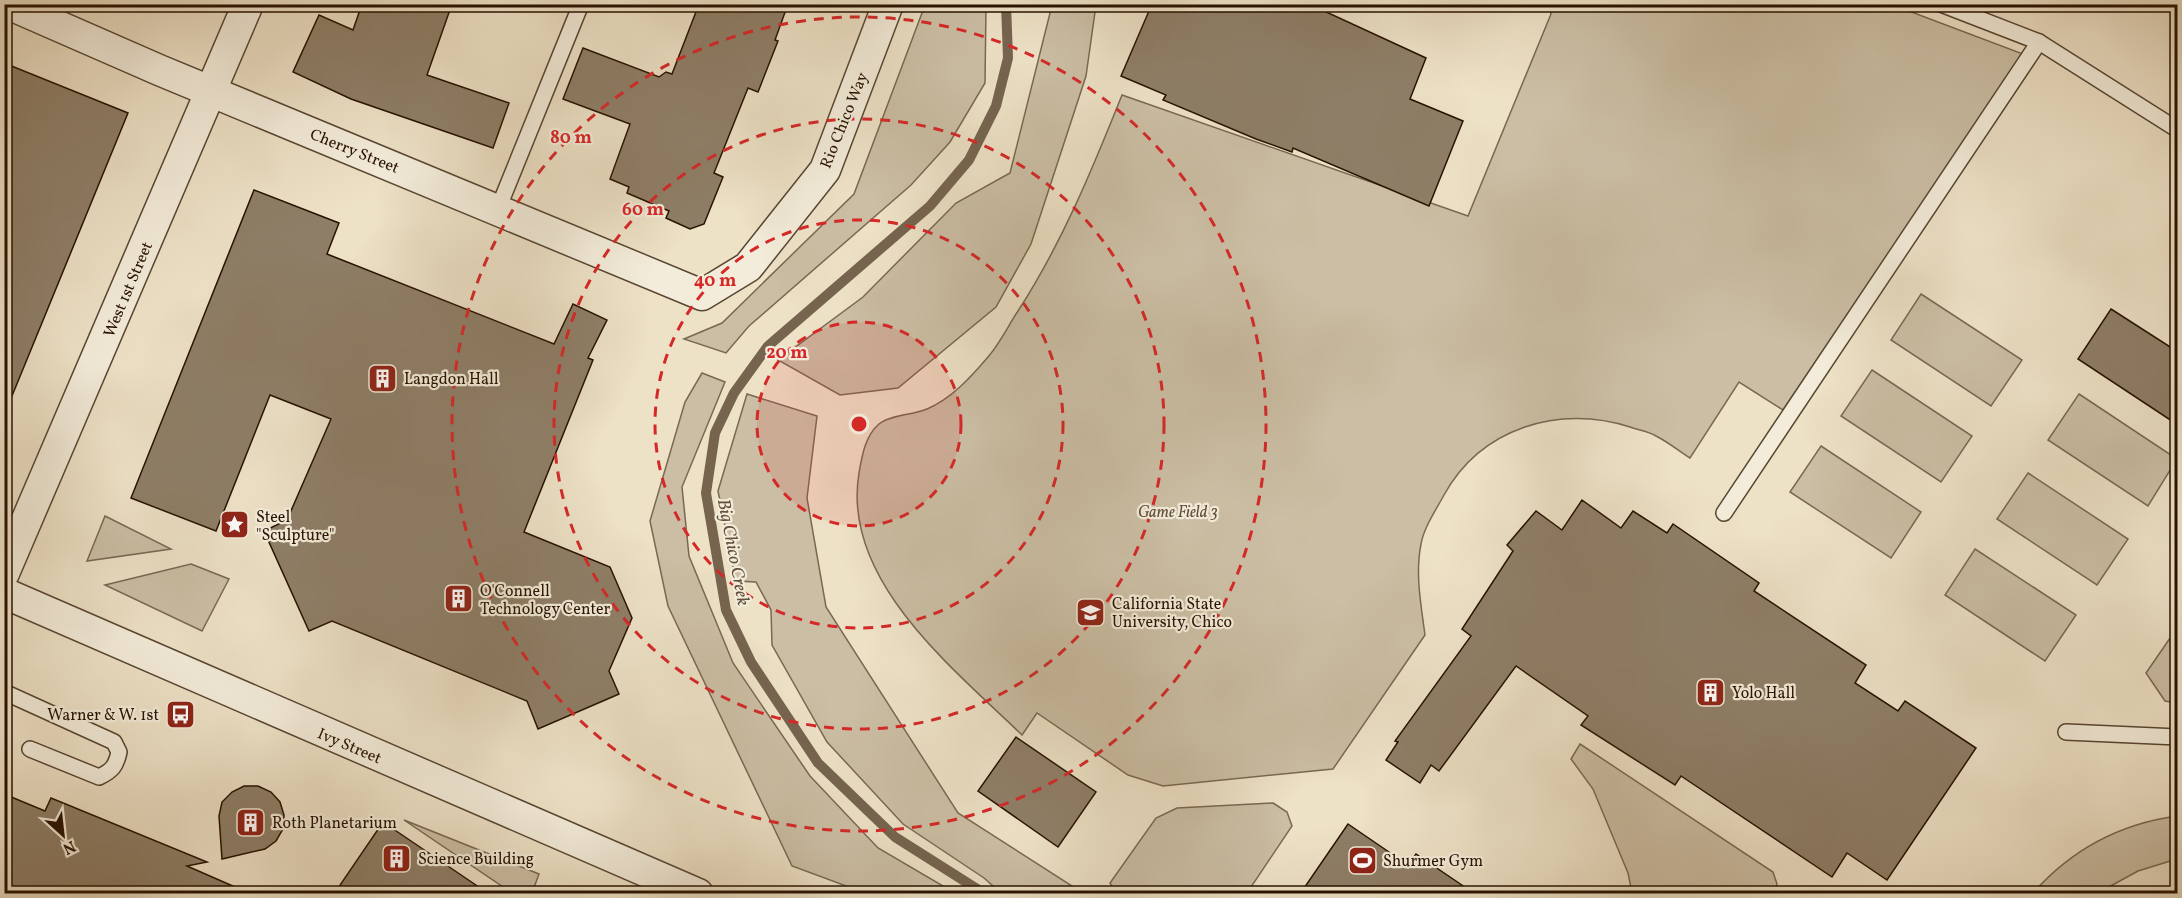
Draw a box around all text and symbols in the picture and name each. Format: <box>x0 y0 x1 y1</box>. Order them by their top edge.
street label: Rio Chico Way <box>816 69 874 172</box>
street label: Cherry Street <box>306 124 402 180</box>
text: 80 m <box>550 126 592 151</box>
text: 60 m <box>622 198 664 223</box>
street label: West 1st Street <box>99 238 159 341</box>
text: 40 m <box>694 269 736 294</box>
text: 20 m <box>766 341 808 366</box>
building icon: Langdon Hall <box>367 362 399 394</box>
place label: Langdon Hall <box>404 369 499 391</box>
centre of rings <box>849 414 869 434</box>
water label: Big Chico Creek <box>710 497 755 608</box>
park label: Game Field 3 <box>1138 502 1218 524</box>
place label: Steel "Sculpture" <box>256 507 335 547</box>
place icon: Steel "Sculpture" <box>219 509 251 541</box>
place label: O'Connell Technology Center <box>480 581 610 621</box>
building icon: O'Connell Technology Center <box>443 583 475 615</box>
place label: California State University, Chico <box>1112 594 1232 634</box>
school or university icon: California State University, Chico <box>1075 596 1107 628</box>
building icon: Yolo Hall <box>1695 676 1727 708</box>
place label: Yolo Hall <box>1732 683 1795 705</box>
bus stop icon: Warner & W. 1st <box>164 698 196 730</box>
place label: Warner & W. 1st <box>47 705 159 727</box>
street label: Ivy Street <box>314 724 385 770</box>
north arrow <box>33 805 93 865</box>
building icon: Roth Planetarium <box>235 806 267 838</box>
place label: Roth Planetarium <box>272 813 397 835</box>
text: N <box>58 834 79 859</box>
building icon: Science Building <box>381 842 413 874</box>
sports icon: Shurmer Gym <box>1346 844 1378 876</box>
place label: Science Building <box>418 849 534 871</box>
place label: Shurmer Gym <box>1383 851 1483 873</box>

